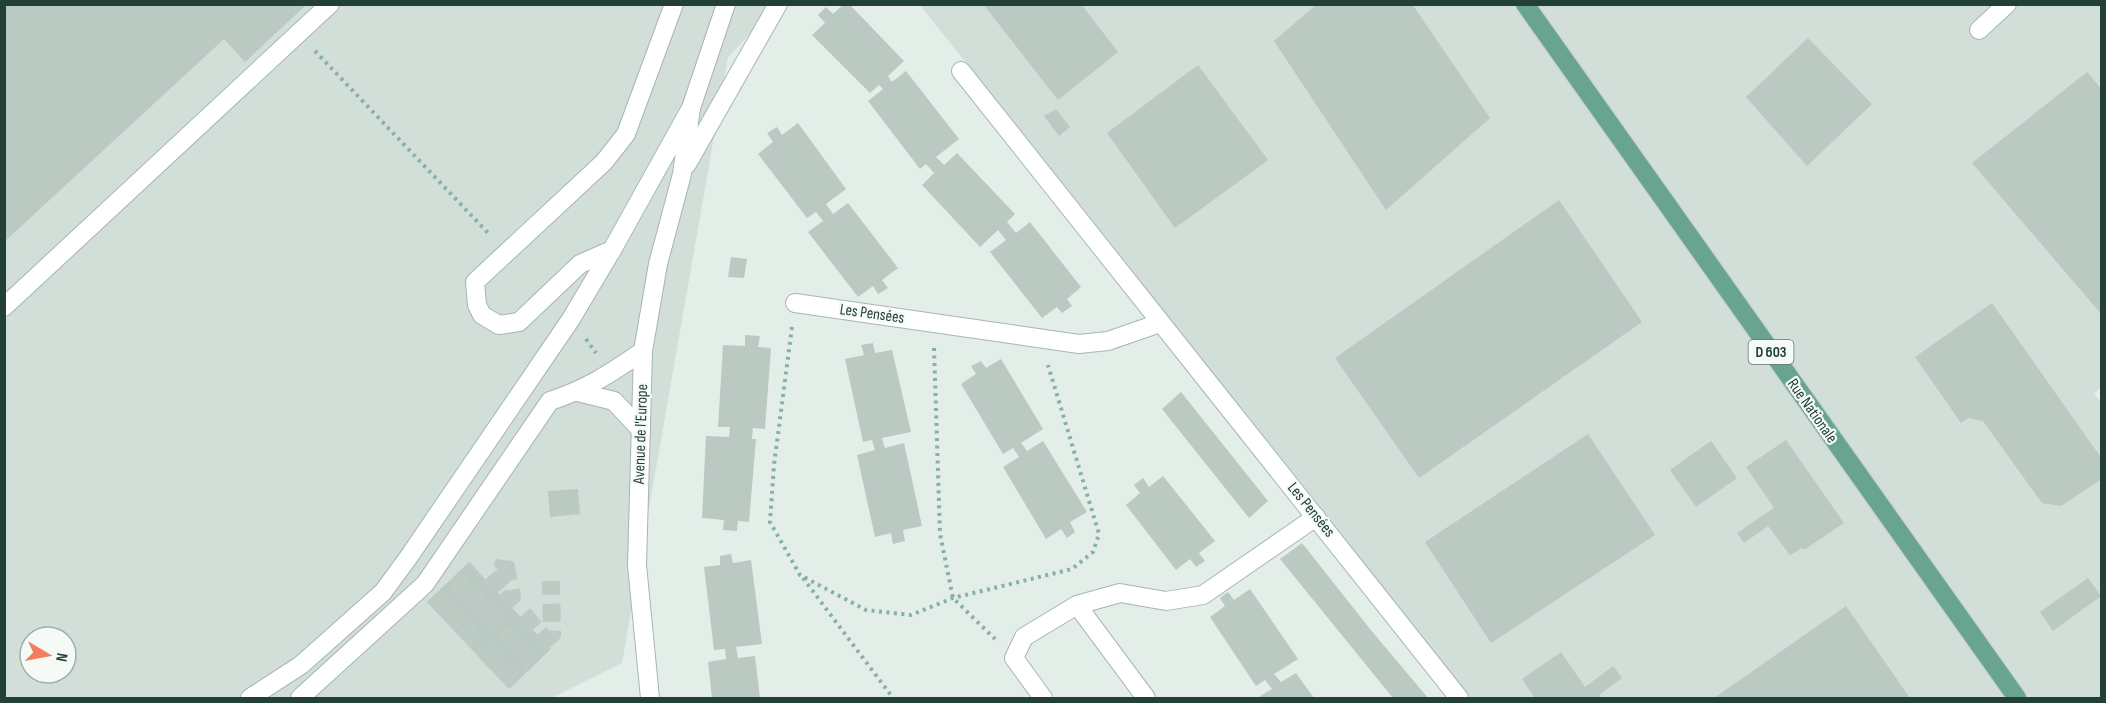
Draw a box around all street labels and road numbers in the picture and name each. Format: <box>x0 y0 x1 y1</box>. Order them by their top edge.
street label: Les Pensées <box>839 300 906 328</box>
road number: D 603 <box>1748 340 1794 364</box>
street label: Rue Nationale <box>1783 375 1841 447</box>
street label: Avenue de l'Europe <box>630 384 652 485</box>
street label: Les Pensées <box>1283 479 1339 541</box>

